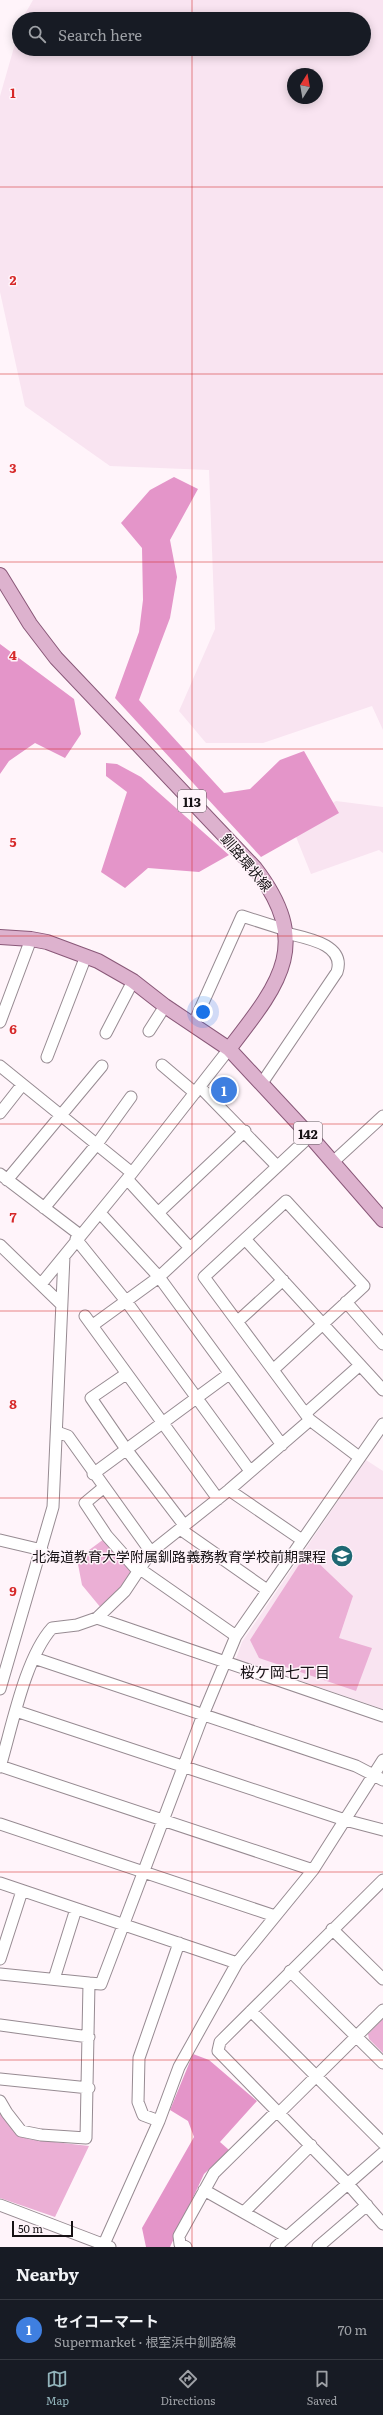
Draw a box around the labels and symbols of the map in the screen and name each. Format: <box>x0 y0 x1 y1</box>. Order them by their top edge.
north arrow <box>287 68 323 104</box>
text: 1 <box>10 83 16 102</box>
text: 2 <box>10 270 17 289</box>
text: 3 <box>9 458 17 477</box>
text: 4 <box>9 645 17 664</box>
road number: 113 <box>178 790 206 812</box>
street label: 釧路環状線 <box>217 829 277 895</box>
text: 5 <box>9 832 17 851</box>
your location <box>193 1002 213 1022</box>
text: 6 <box>9 1019 17 1038</box>
pin: 1 <box>211 1075 237 1105</box>
road number: 142 <box>294 1122 322 1144</box>
text: 7 <box>9 1207 17 1226</box>
text: 8 <box>9 1394 17 1413</box>
school or university icon: 北海道教育大学附属釧路義務教育学校前期課程 <box>329 1543 355 1569</box>
place label: 北海道教育大学附属釧路義務教育学校前期課程 <box>32 1546 326 1566</box>
text: 9 <box>9 1581 17 1600</box>
district label: 桜ケ岡七丁目 <box>240 1660 330 1683</box>
scale bar <box>12 2219 73 2238</box>

